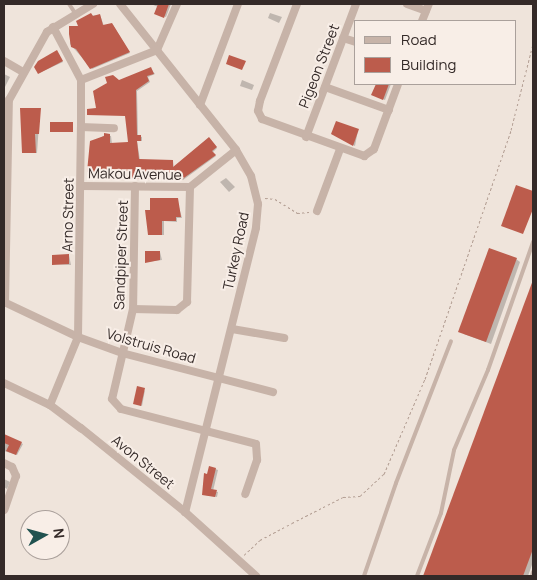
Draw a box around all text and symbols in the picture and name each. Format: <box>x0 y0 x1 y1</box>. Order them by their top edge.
legend <box>354 20 517 85</box>
street label: Pigeon Street <box>295 22 343 110</box>
text: Road <box>401 29 437 50</box>
text: Building <box>401 54 456 75</box>
street label: Makou Avenue <box>88 165 182 183</box>
street label: Arno Street <box>59 178 77 252</box>
street label: Sandpiper Street <box>111 200 131 310</box>
street label: Turkey Road <box>220 211 252 291</box>
street label: Volstruis Road <box>104 325 198 367</box>
street label: Avon Street <box>108 432 178 492</box>
north arrow <box>20 510 70 560</box>
text: N <box>49 527 69 539</box>

